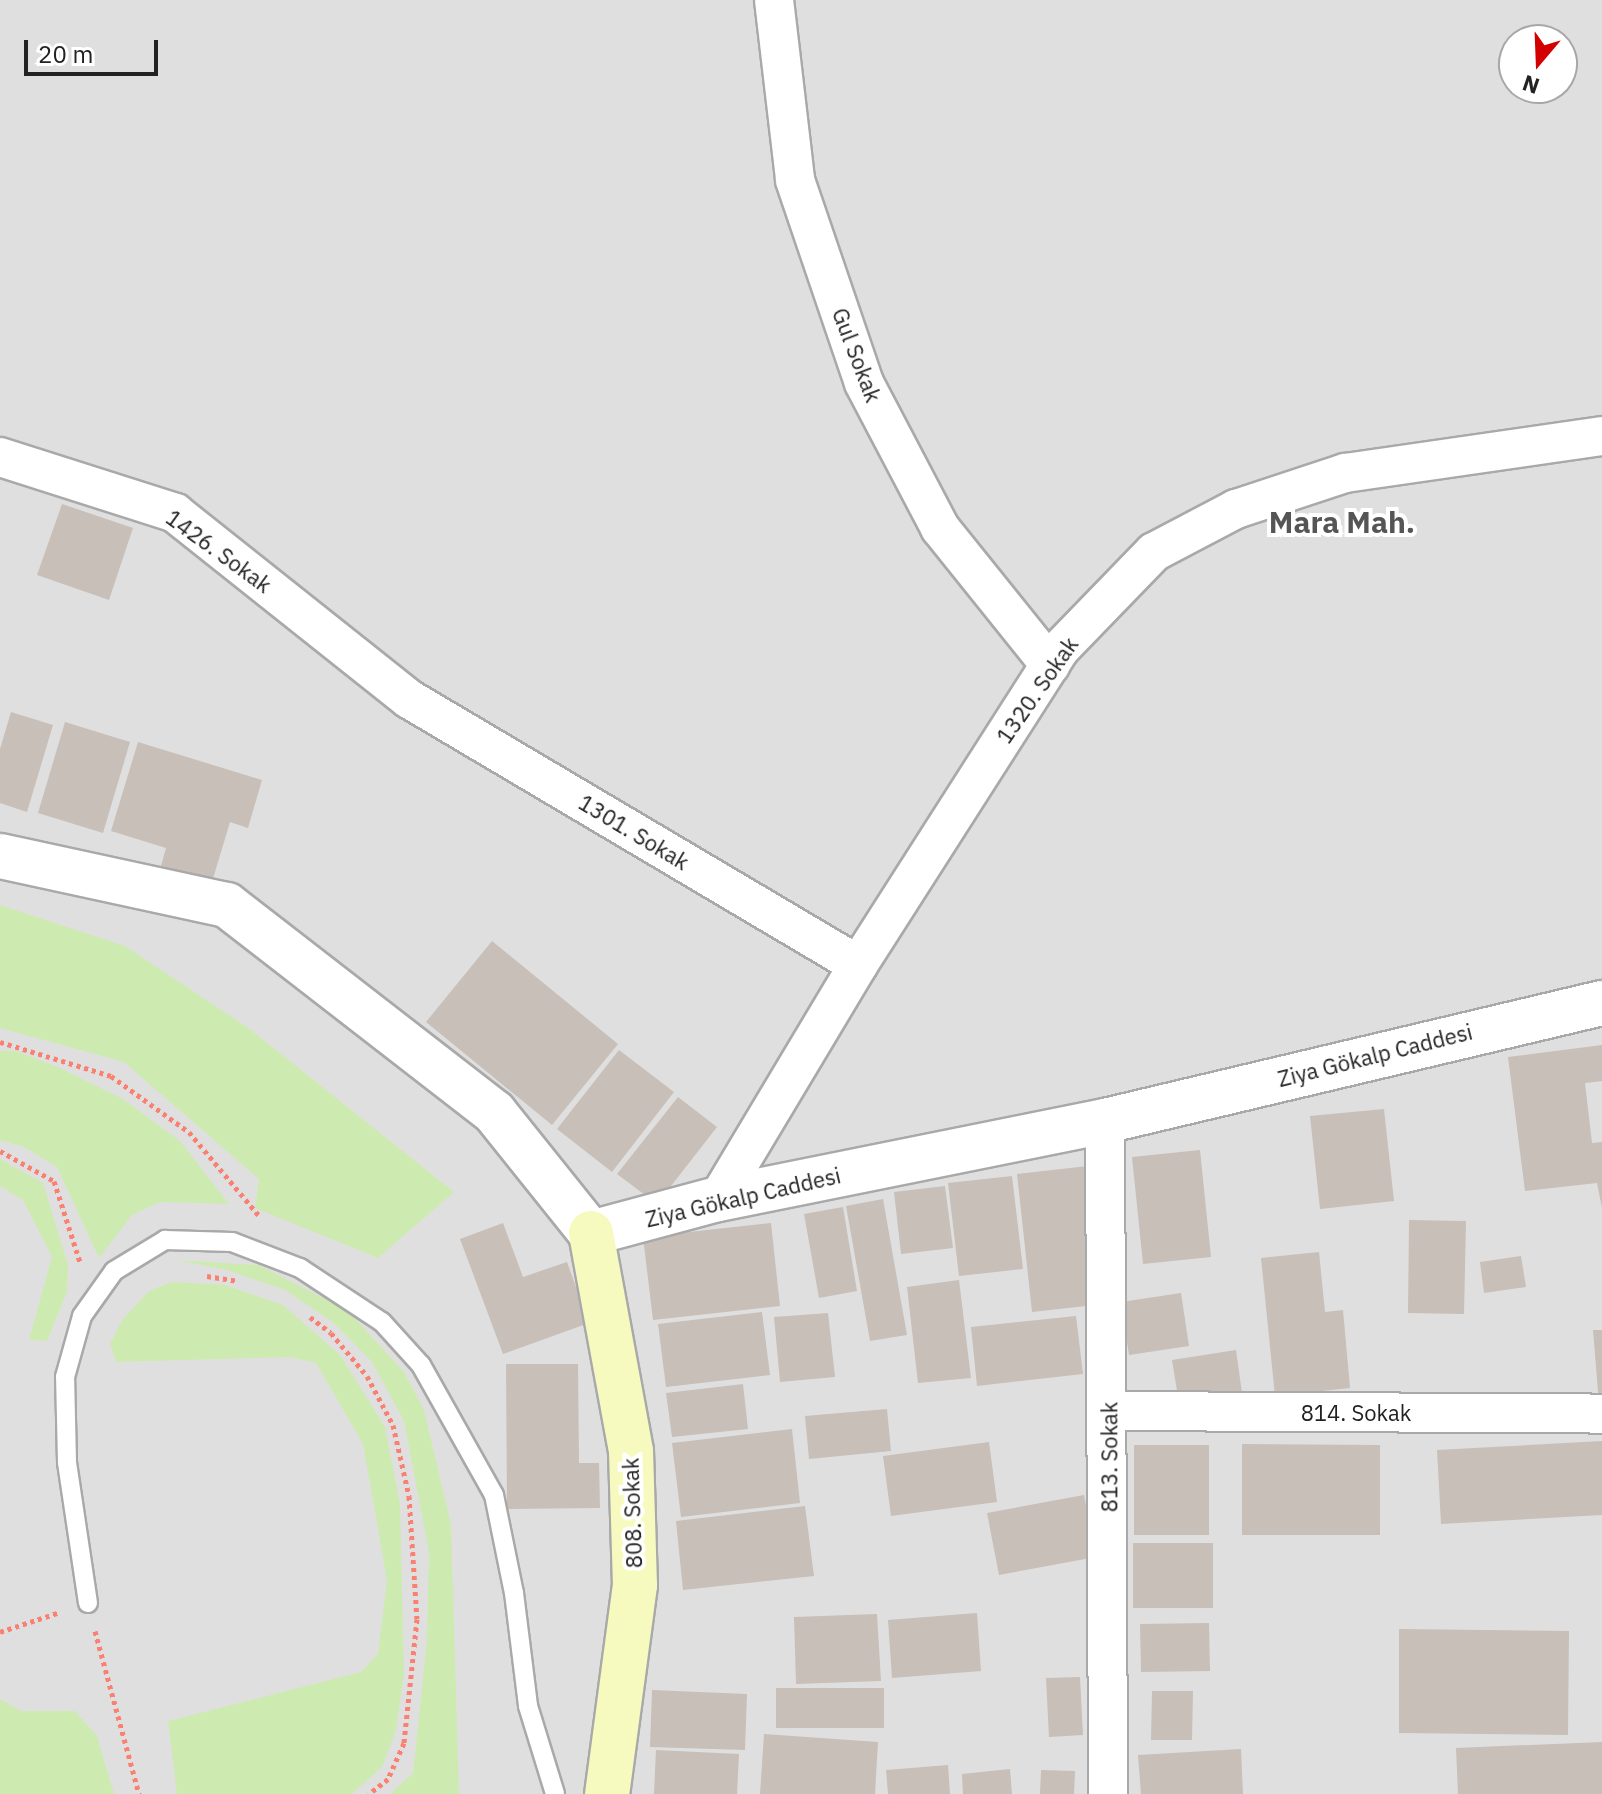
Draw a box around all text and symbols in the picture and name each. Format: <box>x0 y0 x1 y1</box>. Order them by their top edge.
scale bar <box>28 24 162 74</box>
north arrow <box>1498 24 1578 104</box>
text: 20 m <box>38 38 93 70</box>
text: N <box>1518 69 1543 102</box>
street label: Gul Sokak <box>827 304 887 406</box>
street label: 1426. Sokak <box>161 504 277 598</box>
district label: Mara Mah. <box>1269 504 1415 540</box>
street label: 1320. Sokak <box>991 632 1083 748</box>
street label: 1301. Sokak <box>574 789 694 875</box>
street label: Ziya Gökalp Caddesi <box>1275 1018 1475 1092</box>
street label: Ziya Gökalp Caddesi <box>643 1162 843 1232</box>
street label: 814. Sokak <box>1301 1400 1411 1426</box>
street label: 813. Sokak <box>1096 1402 1122 1512</box>
street label: 808. Sokak <box>617 1457 647 1569</box>

